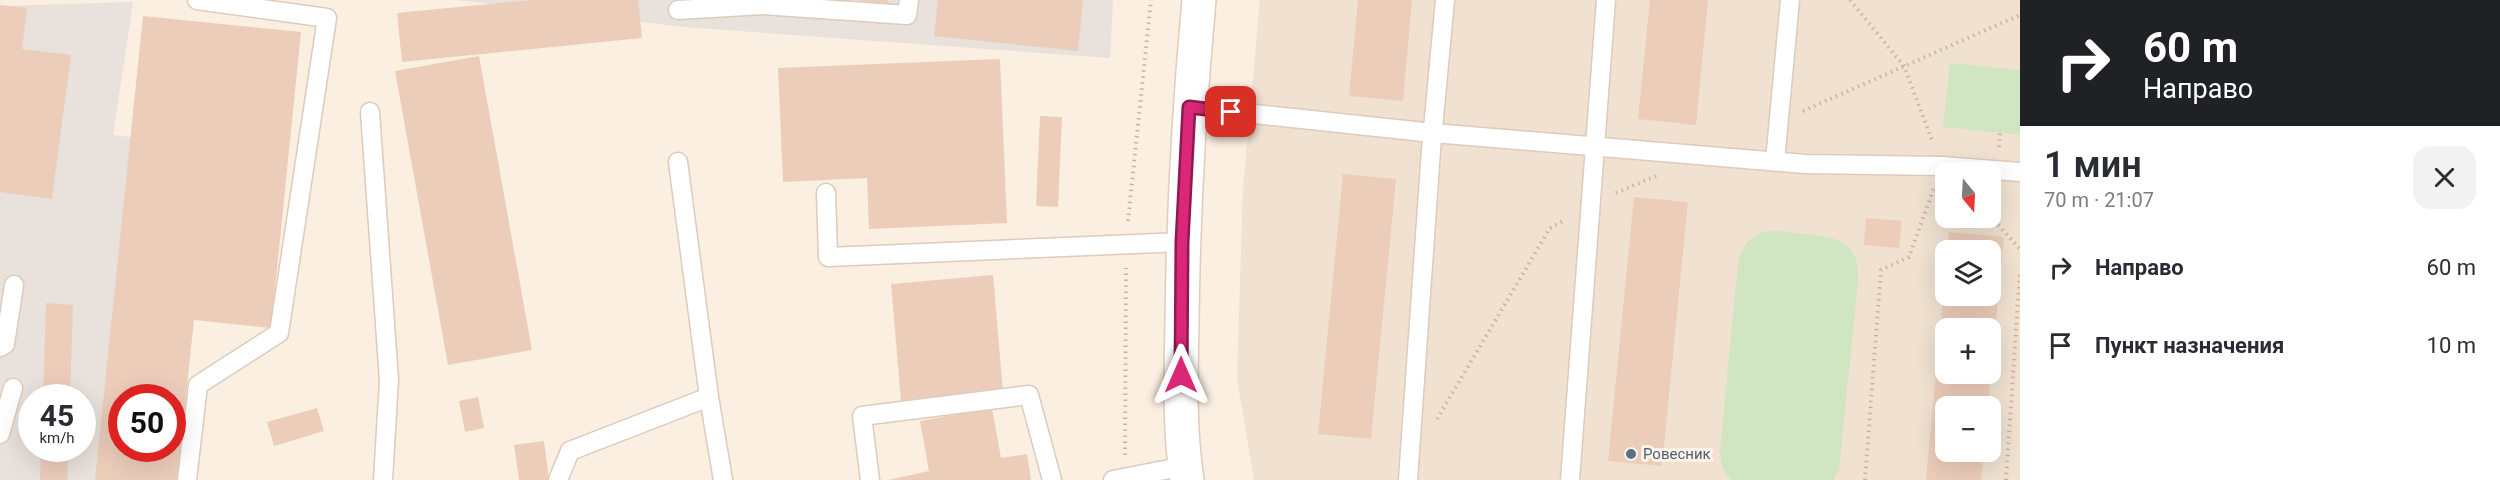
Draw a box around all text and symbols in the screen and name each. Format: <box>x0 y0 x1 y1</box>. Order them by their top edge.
text: 60 m <box>2143 23 2238 72</box>
icon: right <box>2044 24 2122 102</box>
text: Направо <box>2143 73 2253 105</box>
pin <box>1205 86 1256 137</box>
icon: arrive <box>1214 95 1247 128</box>
text: 1 мин <box>2044 144 2142 186</box>
button: close <box>2413 146 2476 209</box>
north arrow <box>1935 162 2001 228</box>
map controls <box>1935 162 2001 462</box>
text: 70 m · 21:07 <box>2044 188 2154 212</box>
button: layers <box>1935 240 2001 306</box>
icon: right <box>2044 251 2077 284</box>
text: Направо <box>2095 255 2184 280</box>
text: 60 m <box>2427 255 2476 280</box>
button: + <box>1935 318 2001 384</box>
icon: arrive <box>2044 329 2077 362</box>
text: Пункт назначения <box>2095 333 2284 358</box>
text: 10 m <box>2427 333 2476 358</box>
position arrow <box>1149 343 1213 407</box>
speed limit sign: 50 <box>108 384 186 462</box>
button: − <box>1935 396 2001 462</box>
text: 45 <box>40 398 74 433</box>
text: km/h <box>39 429 75 447</box>
place label: Ровесник <box>1643 445 1711 463</box>
marker: Ровесник <box>1624 447 1638 461</box>

